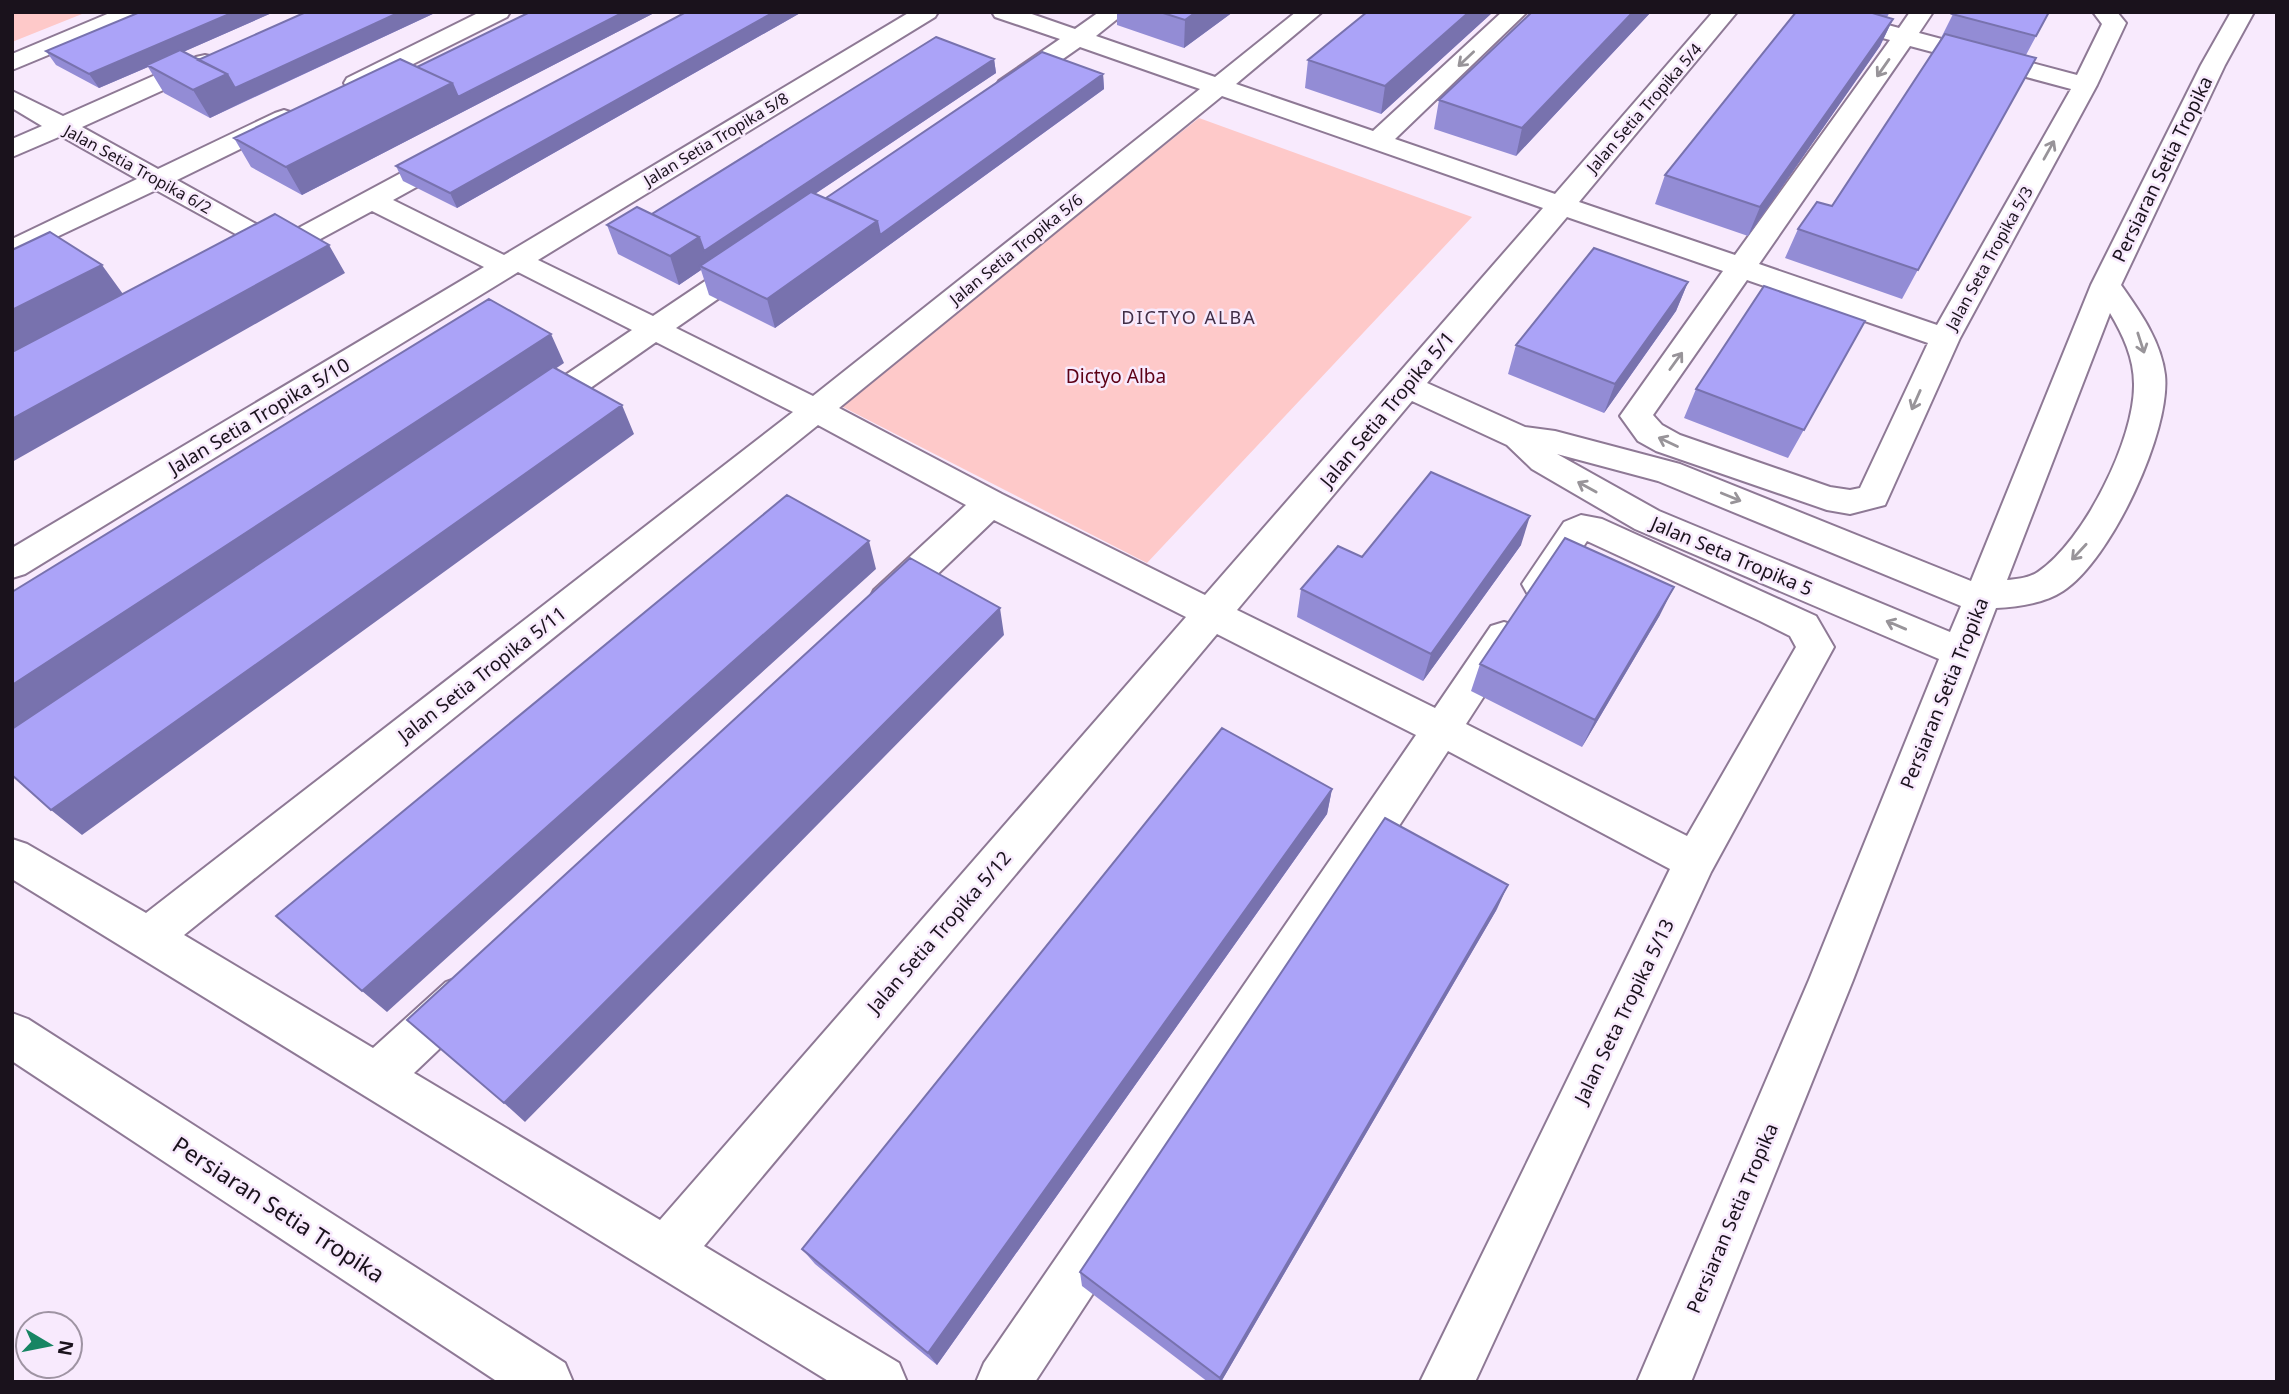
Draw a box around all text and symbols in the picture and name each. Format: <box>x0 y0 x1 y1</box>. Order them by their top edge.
street label: Jalan Setia Tropika 5/4 <box>1580 38 1707 179</box>
one-way arrow <box>1458 50 1475 67</box>
one-way arrow <box>1876 58 1890 77</box>
street label: Persiaran Setia Tropika <box>2106 72 2218 266</box>
street label: Jalan Setia Tropika 5/8 <box>638 87 793 192</box>
street label: Jalan Setia Tropika 6/2 <box>59 118 216 219</box>
one-way arrow <box>2043 140 2056 161</box>
street label: Jalan Seta Tropika 5/3 <box>1939 182 2038 336</box>
street label: Jalan Setia Tropika 5/6 <box>943 188 1087 311</box>
district label: DICTYO ALBA <box>1121 305 1257 329</box>
street label: Jalan Setia Tropika 5/1 <box>1313 325 1460 494</box>
one-way arrow <box>2136 331 2148 353</box>
one-way arrow <box>1668 351 1683 370</box>
street label: Jalan Setia Tropika 5/10 <box>162 352 354 482</box>
park label: Dictyo Alba <box>1066 363 1166 389</box>
one-way arrow <box>1909 390 1922 411</box>
one-way arrow <box>1658 435 1679 448</box>
one-way arrow <box>1578 480 1598 494</box>
one-way arrow <box>1720 492 1741 505</box>
street label: Jalan Seta Tropika 5 <box>1645 509 1817 602</box>
one-way arrow <box>2071 543 2087 561</box>
street label: Persiaran Setia Tropika <box>1894 594 1994 792</box>
street label: Jalan Setia Tropika 5/11 <box>391 600 572 749</box>
one-way arrow <box>1886 618 1907 631</box>
street label: Jalan Setia Tropika 5/12 <box>860 845 1017 1020</box>
street label: Jalan Seta Tropika 5/13 <box>1567 914 1680 1109</box>
street label: Persiaran Setia Tropika <box>1680 1119 1784 1317</box>
street label: Persiaran Setia Tropika <box>167 1128 391 1290</box>
north arrow <box>14 1310 84 1380</box>
text: N <box>52 1338 80 1358</box>

